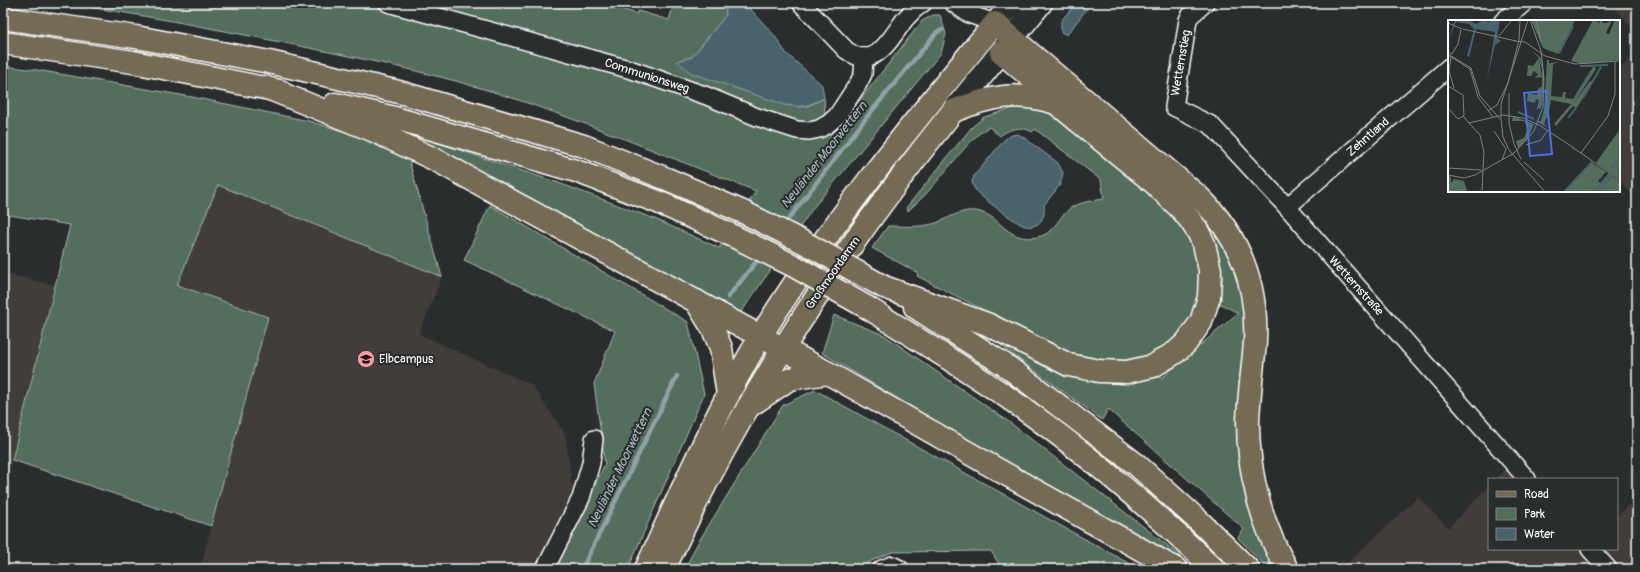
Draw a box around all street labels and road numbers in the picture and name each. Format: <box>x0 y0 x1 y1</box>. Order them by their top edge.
street label: Wetternstieg <box>1168 29 1194 97</box>
street label: Communionsweg <box>603 55 691 97</box>
street label: Zehntland <box>1343 114 1393 160</box>
street label: Großmoordamm <box>802 233 864 312</box>
street label: Wetternstraße <box>1325 253 1387 319</box>

